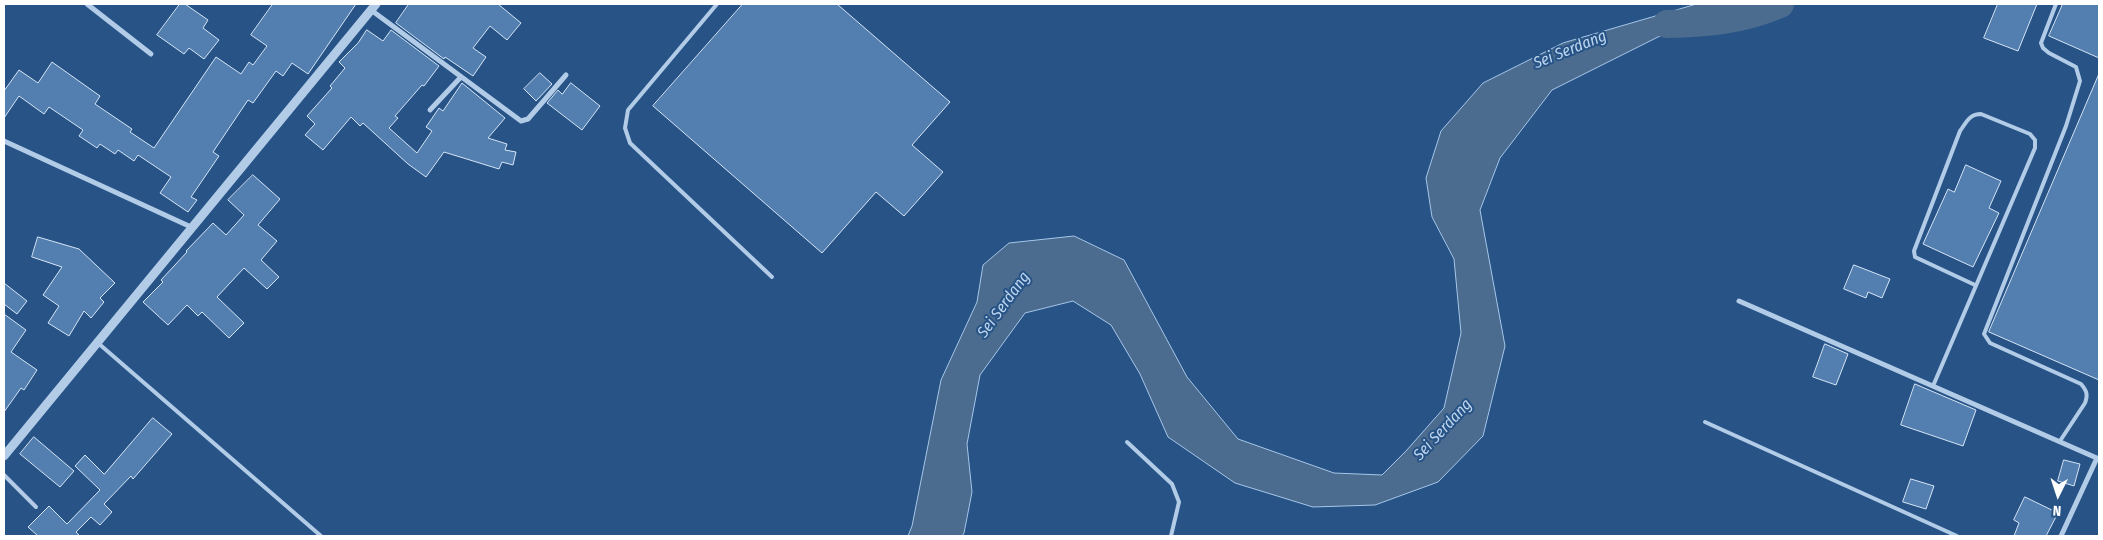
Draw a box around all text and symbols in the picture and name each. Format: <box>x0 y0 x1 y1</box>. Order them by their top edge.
water label: Sei Serdang <box>1531 27 1609 73</box>
water label: Sei Serdang <box>974 268 1034 342</box>
water label: Sei Serdang <box>1410 395 1476 465</box>
north arrow <box>2033 470 2083 520</box>
text: N <box>2052 502 2062 519</box>

